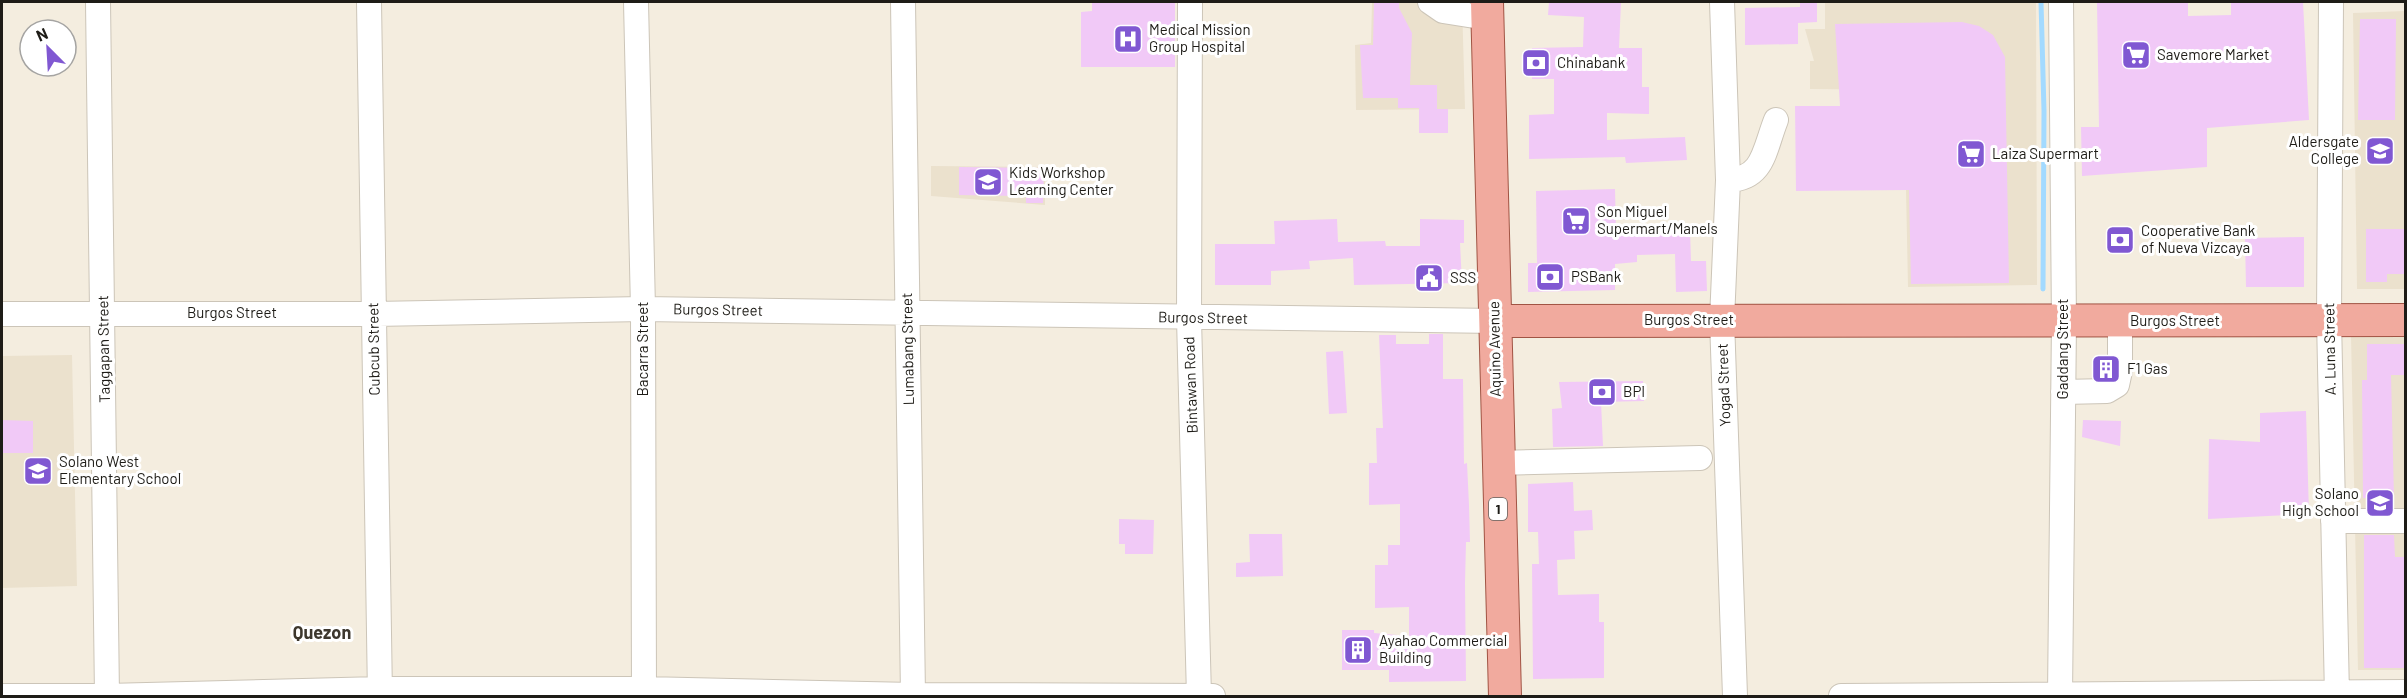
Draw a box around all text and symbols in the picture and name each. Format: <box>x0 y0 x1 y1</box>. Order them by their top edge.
north arrow <box>18 18 78 78</box>
place label: Medical Mission Group Hospital <box>1149 20 1251 55</box>
text: N <box>33 23 50 45</box>
hospital icon: Medical Mission Group Hospital <box>1112 23 1144 55</box>
supermarket icon: Savemore Market <box>2120 39 2152 71</box>
place label: Savemore Market <box>2157 45 2269 63</box>
bank icon: Chinabank <box>1520 47 1552 79</box>
place label: Chinabank <box>1557 53 1626 71</box>
place label: Aldersgate College <box>2289 132 2359 167</box>
school or university icon: Aldersgate College <box>2364 135 2396 167</box>
supermarket icon: Laiza Supermart <box>1955 138 1987 170</box>
place label: Laiza Supermart <box>1992 144 2099 162</box>
place label: Kids Workshop Learning Center <box>1009 163 1114 198</box>
school or university icon: Kids Workshop Learning Center <box>972 166 1004 198</box>
place label: Son Miguel Supermart/Manels <box>1597 202 1718 237</box>
supermarket icon: Son Miguel Supermart/Manels <box>1560 205 1592 237</box>
place label: Cooperative Bank of Nueva Vizcaya <box>2141 221 2256 256</box>
bank icon: Cooperative Bank of Nueva Vizcaya <box>2104 224 2136 256</box>
bank icon: PSBank <box>1534 261 1566 293</box>
public building icon: SSS <box>1413 262 1445 294</box>
place label: PSBank <box>1571 267 1622 285</box>
place label: SSS <box>1450 268 1476 286</box>
street label: Lumabang Street <box>897 293 917 405</box>
street label: Taggapan Street <box>93 295 113 403</box>
street label: Burgos Street <box>673 299 763 319</box>
street label: Gaddang Street <box>2053 299 2071 399</box>
street label: Aquino Avenue <box>1484 301 1504 397</box>
street label: Cubcub Street <box>363 302 383 396</box>
street label: Bacarra Street <box>633 302 651 396</box>
street label: Burgos Street <box>187 303 277 321</box>
street label: A. Luna Street <box>2319 303 2339 395</box>
street label: Burgos Street <box>1158 307 1248 327</box>
street label: Burgos Street <box>1644 310 1734 328</box>
street label: Burgos Street <box>2130 311 2220 329</box>
street label: Bintawan Road <box>1179 336 1201 434</box>
street label: Yogad Street <box>1713 343 1733 427</box>
building icon: F1 Gas <box>2090 353 2122 385</box>
place label: F1 Gas <box>2127 359 2168 377</box>
bank icon: BPI <box>1586 376 1618 408</box>
place label: BPI <box>1623 382 1645 400</box>
place label: Solano West Elementary School <box>59 452 181 487</box>
school or university icon: Solano West Elementary School <box>22 455 54 487</box>
place label: Solano High School <box>2282 484 2359 519</box>
school or university icon: Solano High School <box>2364 487 2396 519</box>
road number: 1 <box>1489 498 1507 520</box>
district label: Quezon <box>293 621 351 643</box>
place label: Ayahao Commercial Building <box>1379 631 1507 666</box>
building icon: Ayahao Commercial Building <box>1342 634 1374 666</box>

